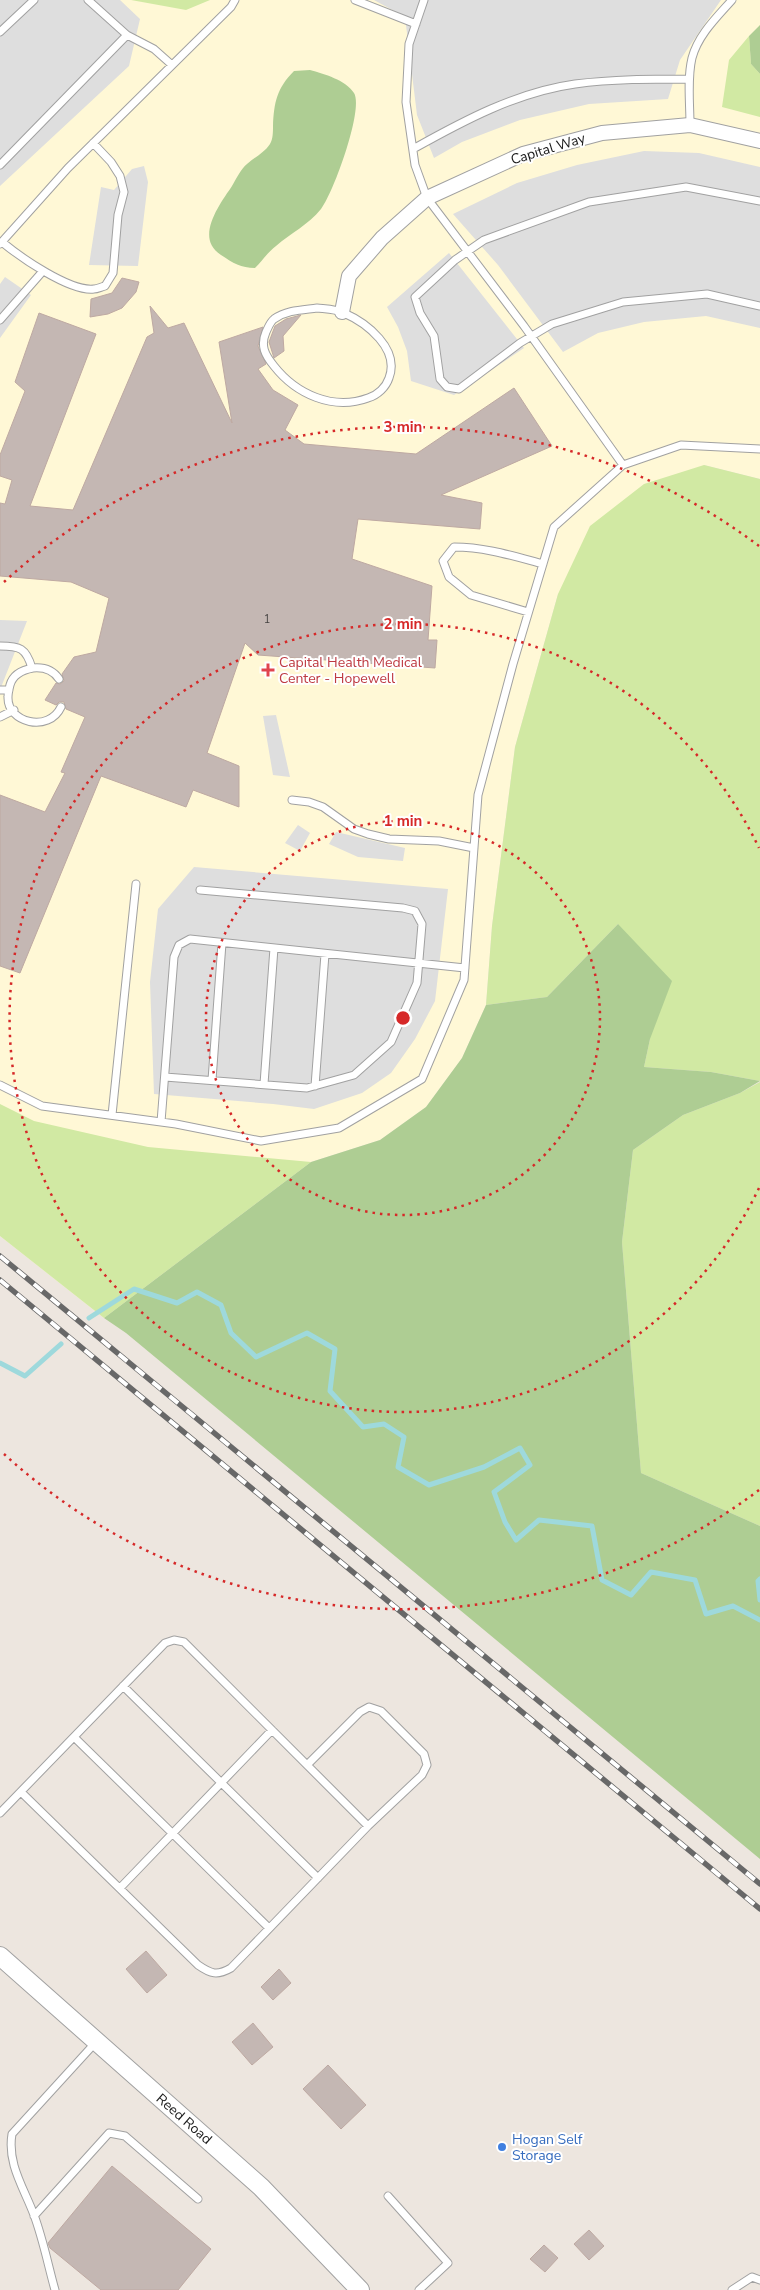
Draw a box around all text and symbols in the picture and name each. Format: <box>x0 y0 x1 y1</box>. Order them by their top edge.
street label: Capital Way <box>508 128 588 169</box>
text: 3 min <box>384 417 422 437</box>
house number: 1 <box>264 612 270 627</box>
text: 2 min <box>384 614 422 634</box>
place label: Capital Health Medical Center - Hopewell <box>279 653 423 688</box>
marker: Capital Health Medical Center - Hopewell <box>261 663 275 677</box>
text: 1 min <box>384 811 422 831</box>
centre of rings <box>394 1009 412 1027</box>
street label: Reed Road <box>152 2089 216 2149</box>
place label: Hogan Self Storage <box>512 2130 583 2165</box>
marker: Hogan Self Storage <box>496 2141 508 2153</box>

